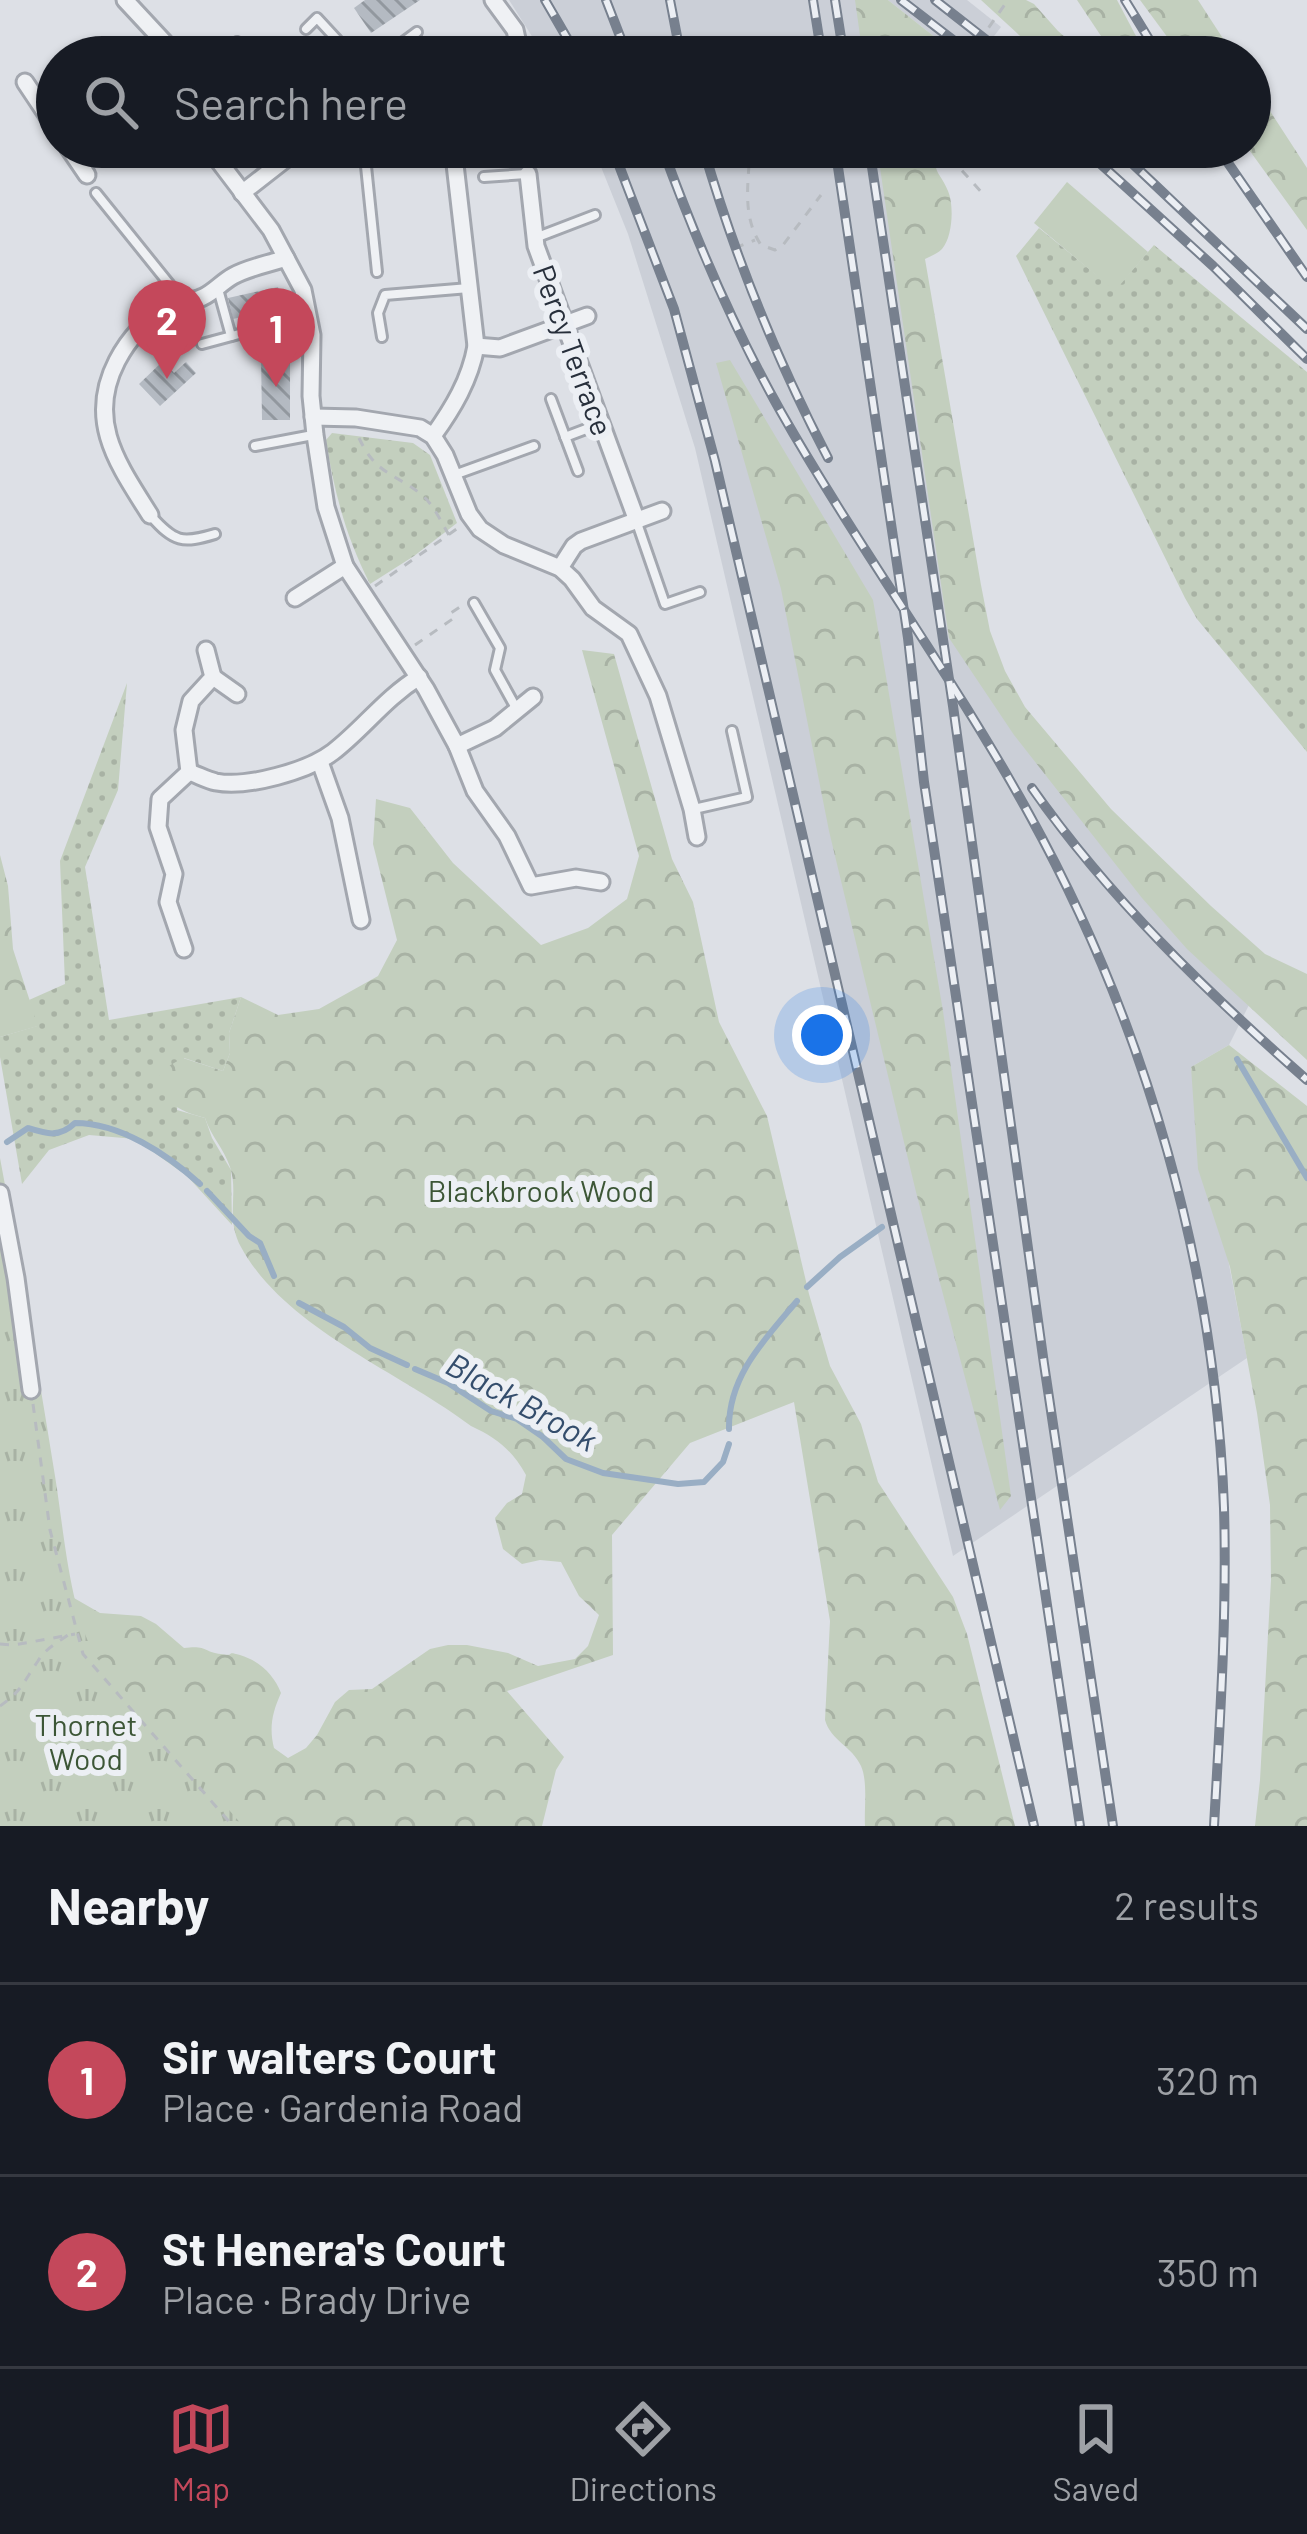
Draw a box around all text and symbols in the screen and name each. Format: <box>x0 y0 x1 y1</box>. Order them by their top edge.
search box <box>36 36 1271 168</box>
icon: search <box>78 69 144 135</box>
text: Search here <box>174 75 408 129</box>
street label: Percy Terrace <box>527 260 621 440</box>
pin: 2 <box>128 280 206 379</box>
pin: 1 <box>237 288 315 387</box>
your location <box>792 1005 852 1065</box>
park label: Blackbrook Wood <box>428 1172 654 1208</box>
water label: Black Brook <box>440 1343 604 1459</box>
park label: Thornet Wood <box>35 1706 137 1776</box>
text: Nearby <box>48 1874 209 1935</box>
text: 2 results <box>1114 1881 1259 1928</box>
text: Sir walters Court <box>162 2029 497 2083</box>
text: 1 <box>80 2056 94 2103</box>
text: 320 m <box>1156 2056 1259 2103</box>
text: Place · Gardenia Road <box>162 2083 523 2130</box>
text: St Henera's Court <box>162 2221 506 2275</box>
text: 2 <box>76 2248 98 2295</box>
text: 350 m <box>1157 2248 1259 2295</box>
text: Place · Brady Drive <box>162 2275 471 2322</box>
tab: Map <box>168 2396 234 2508</box>
tab: Directions <box>569 2396 717 2508</box>
tab: Saved <box>1053 2396 1139 2508</box>

